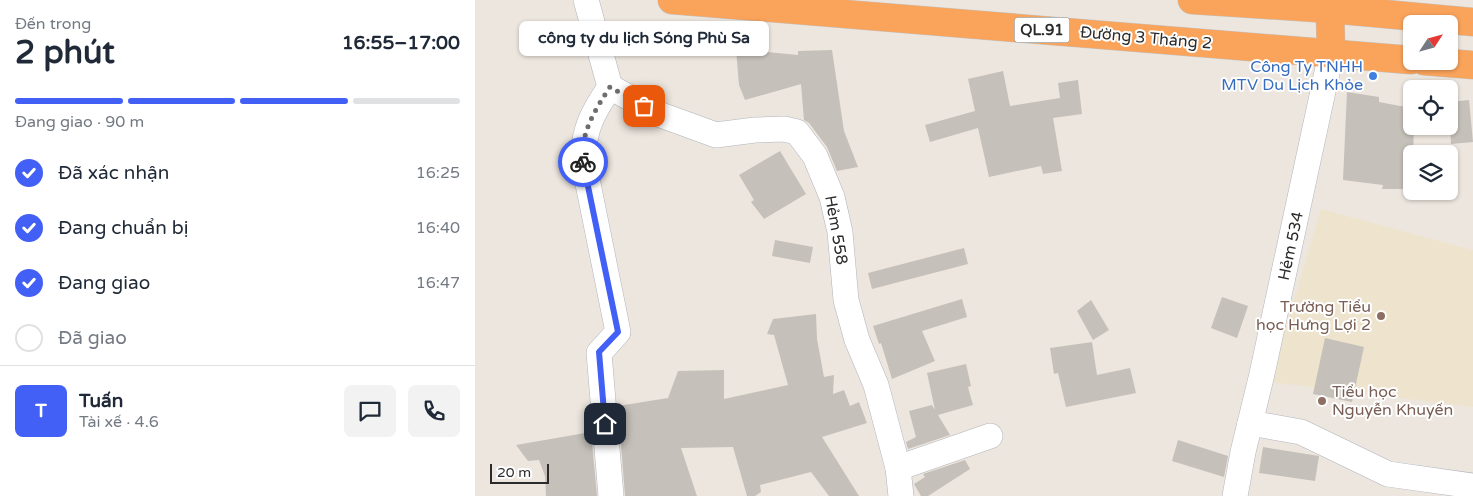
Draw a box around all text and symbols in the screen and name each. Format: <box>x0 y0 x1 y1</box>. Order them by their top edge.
text: Đến trong <box>15 14 91 34</box>
north arrow <box>1403 15 1457 70</box>
map controls <box>1403 15 1458 200</box>
road number: QL.91 <box>1015 18 1069 42</box>
callout: công ty du lịch Sóng Phù Sa <box>519 21 769 56</box>
street label: Đường 3 Tháng 2 <box>1079 22 1213 54</box>
text: công ty du lịch Sóng Phù Sa <box>538 28 750 48</box>
text: 16:55–17:00 <box>342 32 460 54</box>
text: 2 phút <box>15 34 115 72</box>
place label: Công Ty TNHH MTV Du Lịch Khỏe <box>1221 57 1363 95</box>
marker: Công Ty TNHH MTV Du Lịch Khỏe <box>1367 70 1379 82</box>
button: locate <box>1403 80 1458 135</box>
pin <box>623 85 665 127</box>
icon: bag <box>630 92 658 120</box>
text: Đang giao · 90 m <box>15 112 144 132</box>
courier <box>558 137 608 187</box>
button: layers <box>1403 145 1458 200</box>
icon: bike <box>569 148 597 176</box>
icon: check <box>15 159 43 187</box>
text: Đã xác nhận <box>58 162 169 184</box>
text: 16:25 <box>416 163 460 183</box>
street label: Hẻm 558 <box>820 194 852 266</box>
street label: Hẻm 534 <box>1274 210 1308 282</box>
icon: check <box>15 214 43 242</box>
text: Đang chuẩn bị <box>58 217 188 239</box>
text: 16:40 <box>416 218 460 238</box>
icon: check <box>15 269 43 297</box>
text: Đang giao <box>58 272 150 294</box>
text: 16:47 <box>416 273 460 293</box>
place label: Trường Tiểu học Hưng Lợi 2 <box>1256 297 1371 335</box>
marker: Trường Tiểu học Hưng Lợi 2 <box>1375 310 1387 322</box>
text: Đã giao <box>58 327 127 349</box>
place label: Tiểu học Nguyễn Khuyến <box>1332 382 1453 420</box>
button: chat <box>344 385 396 437</box>
button: phone <box>408 385 460 437</box>
text: Tuấn <box>79 390 123 412</box>
marker: Tiểu học Nguyễn Khuyến <box>1316 395 1328 407</box>
text: T <box>35 400 47 422</box>
pin <box>584 403 626 445</box>
icon: home <box>591 410 619 438</box>
text: Tài xế · 4.6 <box>79 412 159 432</box>
scale bar <box>490 461 549 484</box>
text: 20 m <box>497 464 531 481</box>

